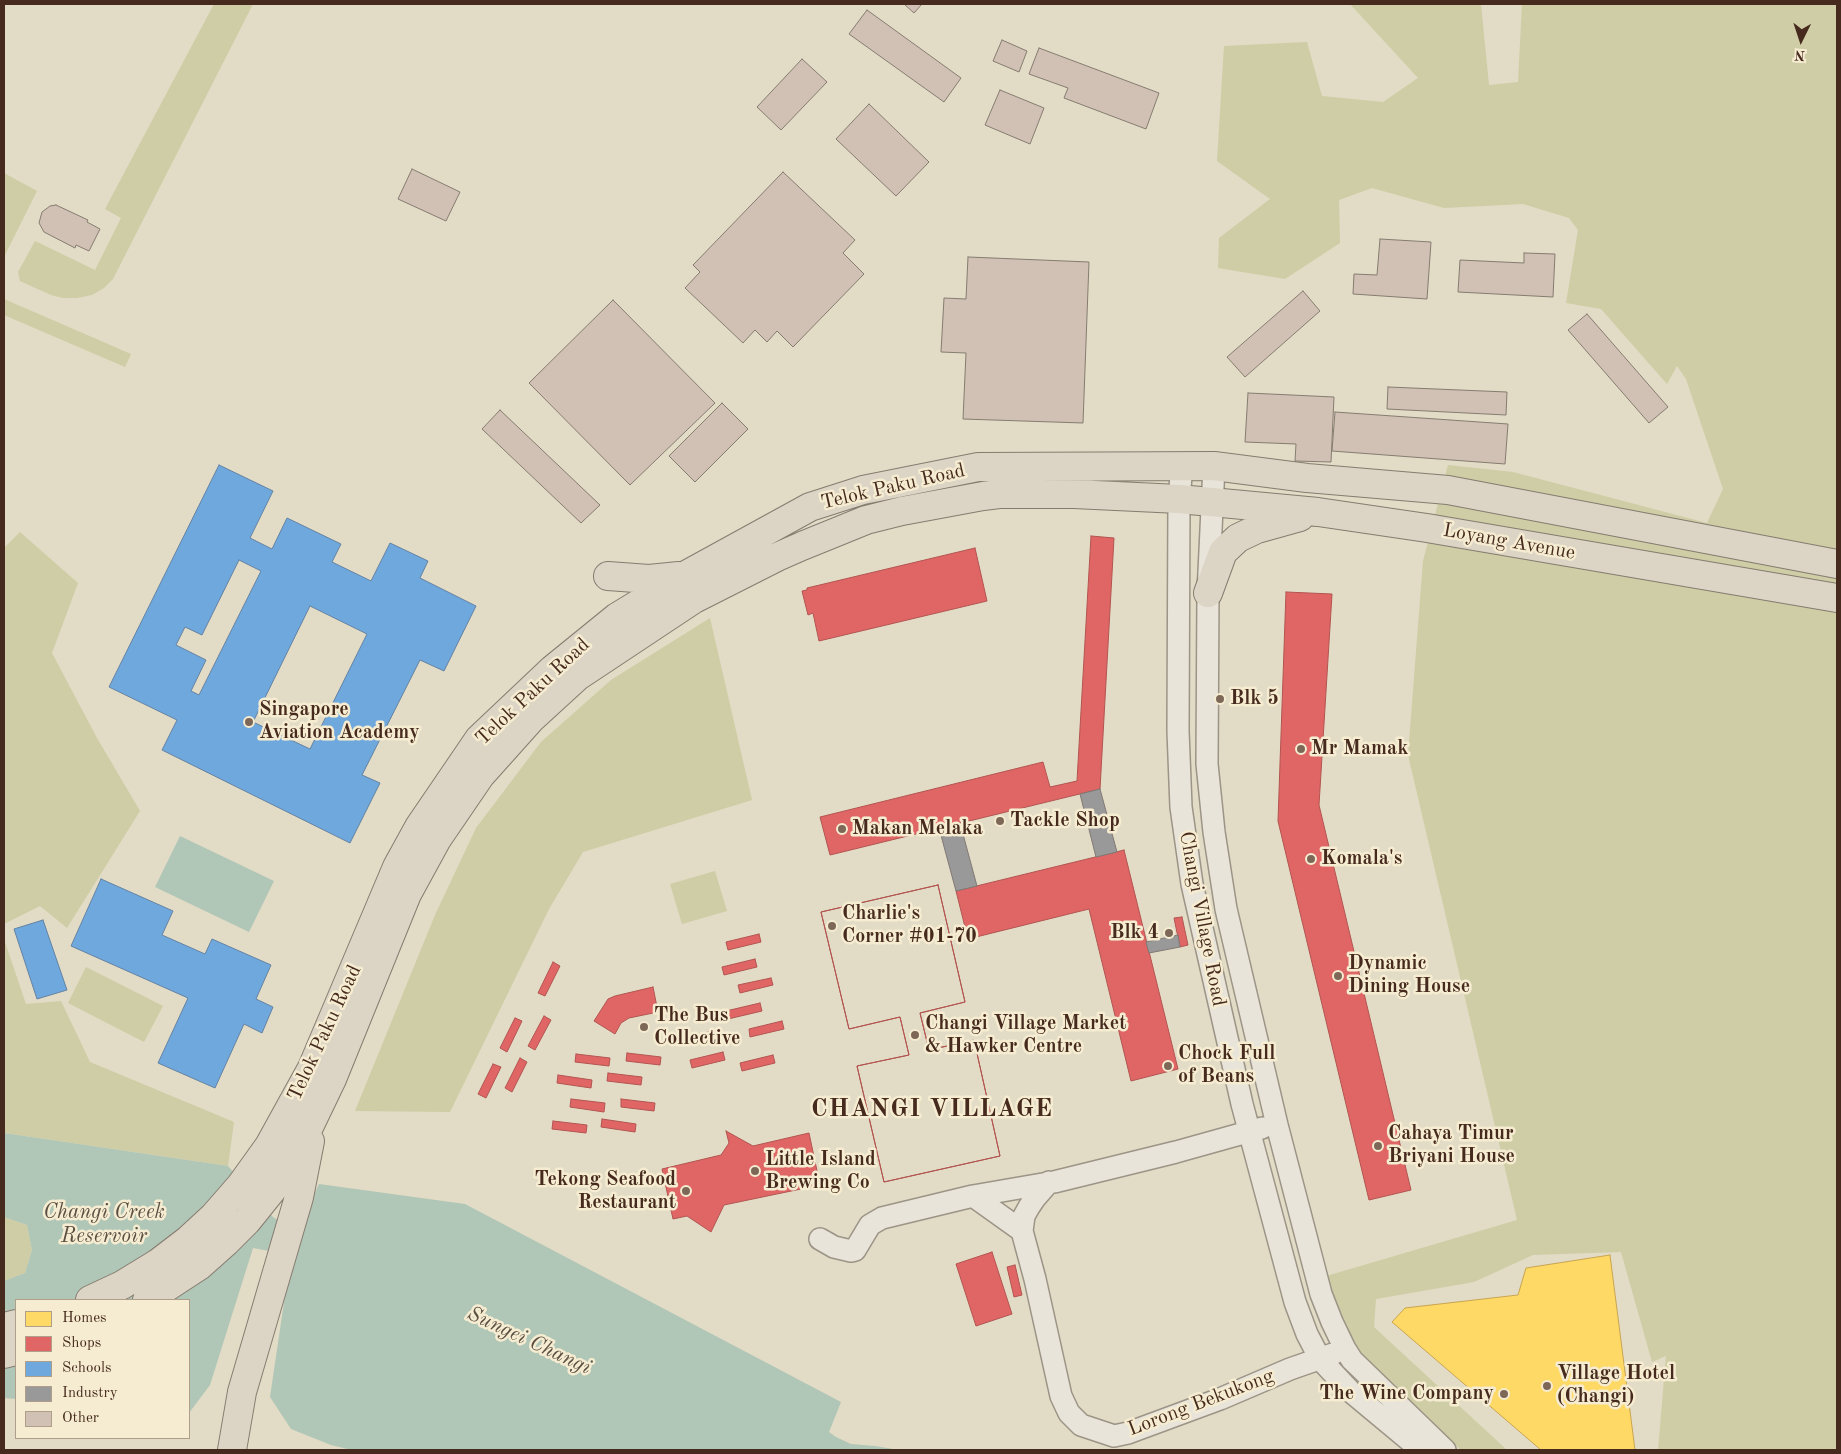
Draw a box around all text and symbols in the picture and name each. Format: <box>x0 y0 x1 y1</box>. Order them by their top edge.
north arrow <box>1776 15 1826 65</box>
text: N <box>1794 48 1806 62</box>
street label: Telok Paku Road <box>819 459 967 515</box>
street label: Loyang Avenue <box>1441 519 1577 565</box>
street label: Telok Paku Road <box>471 633 595 751</box>
place label: Blk 5 <box>1230 687 1279 711</box>
marker: Blk 5 <box>1214 693 1226 705</box>
place label: Singapore Aviation Academy <box>259 698 420 745</box>
marker: Singapore Aviation Academy <box>243 716 255 728</box>
place label: Mr Mamak <box>1311 737 1408 761</box>
marker: Mr Mamak <box>1295 743 1307 755</box>
place label: Tackle Shop <box>1010 809 1120 833</box>
marker: Tackle Shop <box>994 815 1006 827</box>
place label: Makan Melaka <box>852 817 983 841</box>
marker: Makan Melaka <box>836 823 848 835</box>
street label: Changi Village Road <box>1173 830 1231 1008</box>
place label: Komala's <box>1321 847 1402 871</box>
marker: Komala's <box>1305 853 1317 865</box>
place label: Charlie's Corner #01-70 <box>842 902 977 949</box>
marker: Charlie's Corner #01-70 <box>826 920 838 932</box>
place label: Blk 4 <box>1110 921 1159 945</box>
marker: Blk 4 <box>1163 927 1175 939</box>
place label: Dynamic Dining House <box>1348 952 1470 999</box>
street label: Telok Paku Road <box>283 961 367 1105</box>
marker: Dynamic Dining House <box>1332 970 1344 982</box>
place label: The Bus Collective <box>654 1004 741 1051</box>
place label: Changi Village Market & Hawker Centre <box>925 1012 1127 1059</box>
marker: The Bus Collective <box>638 1021 650 1033</box>
marker: Changi Village Market & Hawker Centre <box>909 1029 921 1041</box>
place label: Chock Full of Beans <box>1178 1042 1275 1089</box>
marker: Chock Full of Beans <box>1162 1060 1174 1072</box>
district label: CHANGI VILLAGE <box>809 1094 1055 1124</box>
place label: Cahaya Timur Briyani House <box>1388 1122 1515 1169</box>
marker: Cahaya Timur Briyani House <box>1372 1140 1384 1152</box>
place label: Little Island Brewing Co <box>765 1148 876 1195</box>
marker: Little Island Brewing Co <box>749 1165 761 1177</box>
place label: Tekong Seafood Restaurant <box>535 1168 676 1215</box>
marker: Tekong Seafood Restaurant <box>680 1185 692 1197</box>
water label: Changi Creek Reservoir <box>43 1199 165 1249</box>
legend <box>15 1299 190 1439</box>
water label: Sungei Changi <box>463 1301 595 1381</box>
text: Homes <box>62 1311 107 1326</box>
text: Shops <box>62 1336 101 1351</box>
text: Schools <box>62 1361 111 1376</box>
place label: Village Hotel (Changi) <box>1557 1362 1675 1409</box>
street label: Lorong Bekukong <box>1125 1364 1277 1442</box>
marker: Village Hotel (Changi) <box>1541 1380 1553 1392</box>
place label: The Wine Company <box>1319 1382 1494 1406</box>
text: Industry <box>62 1386 118 1401</box>
marker: The Wine Company <box>1498 1388 1510 1400</box>
text: Other <box>62 1411 99 1426</box>

